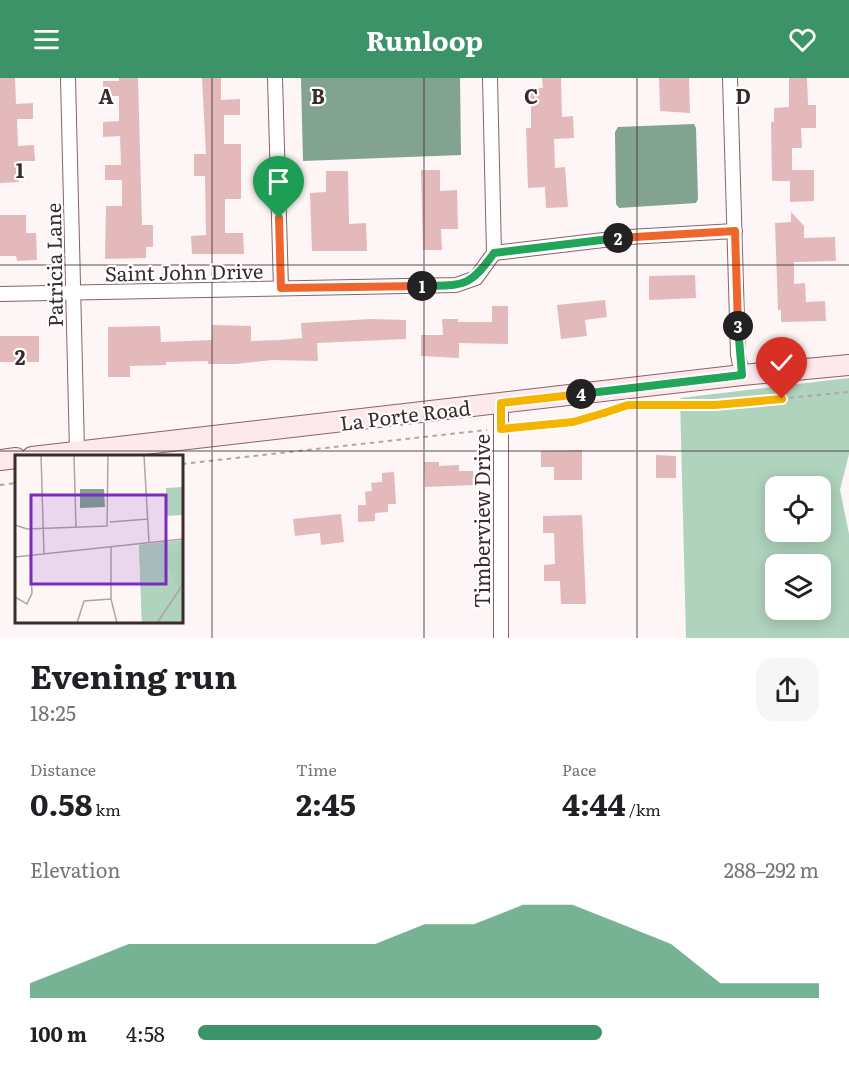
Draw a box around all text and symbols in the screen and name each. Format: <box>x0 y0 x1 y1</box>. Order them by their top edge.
text: Runloop <box>366 19 483 59</box>
icon: menu <box>30 23 63 56</box>
icon: heart <box>786 23 819 56</box>
text: A <box>98 80 114 110</box>
text: B <box>311 80 325 110</box>
text: C <box>524 80 538 110</box>
text: D <box>735 80 751 110</box>
text: 1 <box>16 154 24 184</box>
pin <box>253 156 304 218</box>
icon: arrive <box>262 165 295 198</box>
street label: Patricia Lane <box>37 203 69 327</box>
pin: 2 <box>603 223 633 253</box>
text: 2 <box>614 226 622 250</box>
street label: Saint John Drive <box>105 255 263 287</box>
pin: 1 <box>407 271 437 301</box>
text: 1 <box>419 274 425 298</box>
pin: 3 <box>723 311 753 341</box>
text: 3 <box>734 314 742 338</box>
pin <box>756 337 807 399</box>
text: 2 <box>15 341 26 371</box>
icon: check <box>765 346 798 379</box>
pin: 4 <box>566 379 596 409</box>
text: 4 <box>576 382 586 406</box>
street label: La Porte Road <box>338 391 472 437</box>
street label: Timberview Drive <box>466 434 496 608</box>
inset map <box>15 455 183 623</box>
map controls <box>765 476 831 620</box>
button: locate <box>765 476 831 542</box>
button: layers <box>765 554 831 620</box>
text: Evening run <box>30 650 237 699</box>
button: share <box>756 658 819 721</box>
text: 18:25 <box>30 697 76 727</box>
text: Distance <box>30 757 96 781</box>
text: Time <box>296 757 337 781</box>
text: Pace <box>562 757 596 781</box>
text: 0.58 <box>30 781 92 825</box>
text: 2:45 <box>296 781 356 825</box>
text: 4:44 <box>562 781 626 825</box>
text: km <box>92 797 121 821</box>
text: /km <box>626 797 661 821</box>
text: Elevation <box>30 854 120 884</box>
text: 288–292 m <box>724 854 819 884</box>
text: 100 m <box>30 1018 87 1048</box>
text: 4:58 <box>126 1018 165 1048</box>

